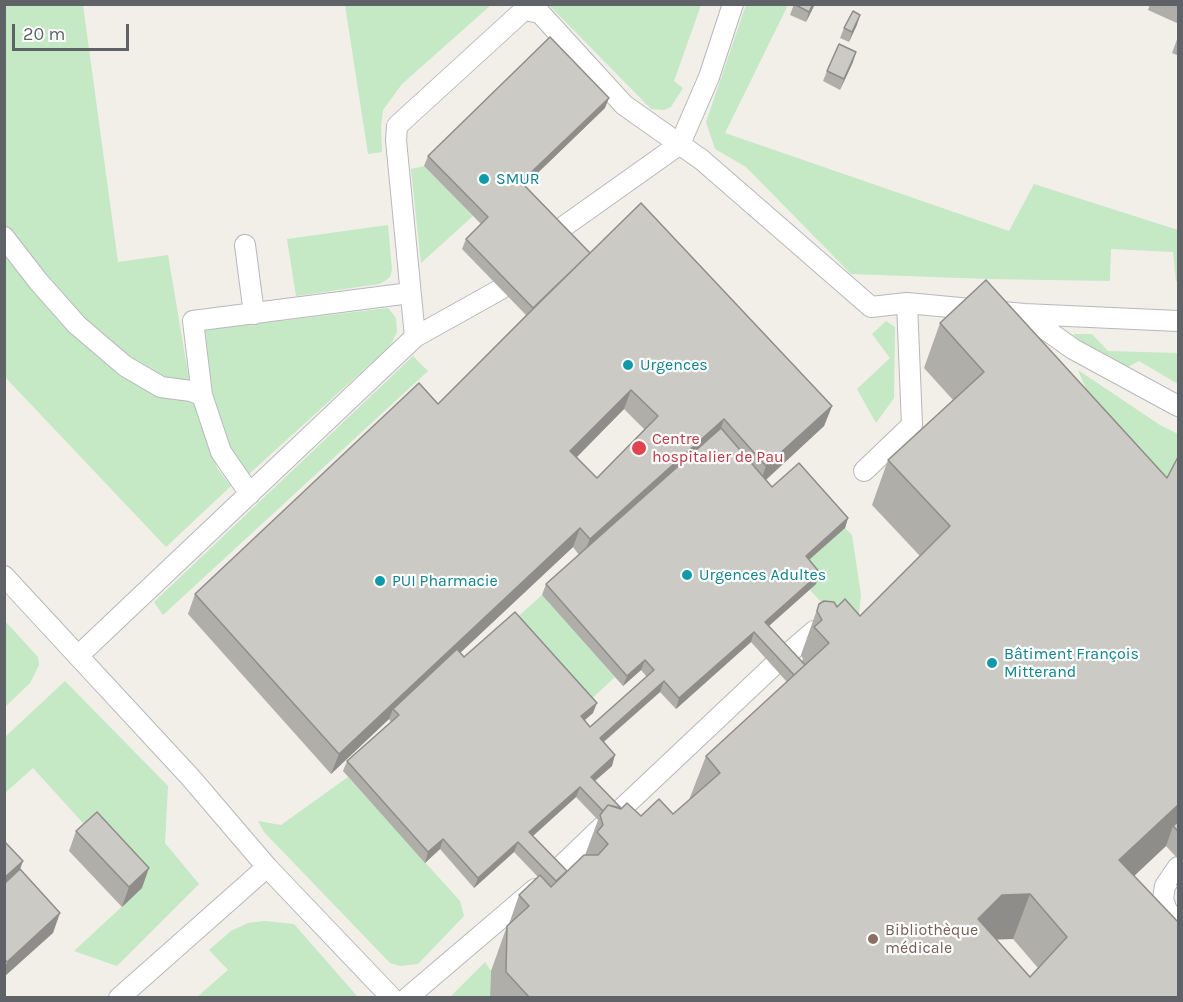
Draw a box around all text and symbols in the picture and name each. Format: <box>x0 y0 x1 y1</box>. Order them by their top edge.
scale bar <box>15 12 132 50</box>
text: 20 m <box>23 23 65 45</box>
place label: SMUR <box>496 169 539 189</box>
marker: SMUR <box>477 172 491 186</box>
place label: Urgences <box>640 355 708 375</box>
marker: Urgences <box>621 358 635 372</box>
place label: Centre hospitalier de Pau <box>652 429 784 467</box>
marker: Centre hospitalier de Pau <box>630 439 648 457</box>
place label: Urgences Adultes <box>699 565 826 585</box>
marker: Urgences Adultes <box>680 568 694 582</box>
place label: PUI Pharmacie <box>392 571 498 591</box>
marker: PUI Pharmacie <box>373 574 387 588</box>
place label: Bâtiment François Mitterand <box>1004 644 1139 682</box>
marker: Bâtiment François Mitterand <box>985 656 999 670</box>
place label: Bibliothèque médicale <box>885 920 978 958</box>
marker: Bibliothèque médicale <box>866 932 880 946</box>

